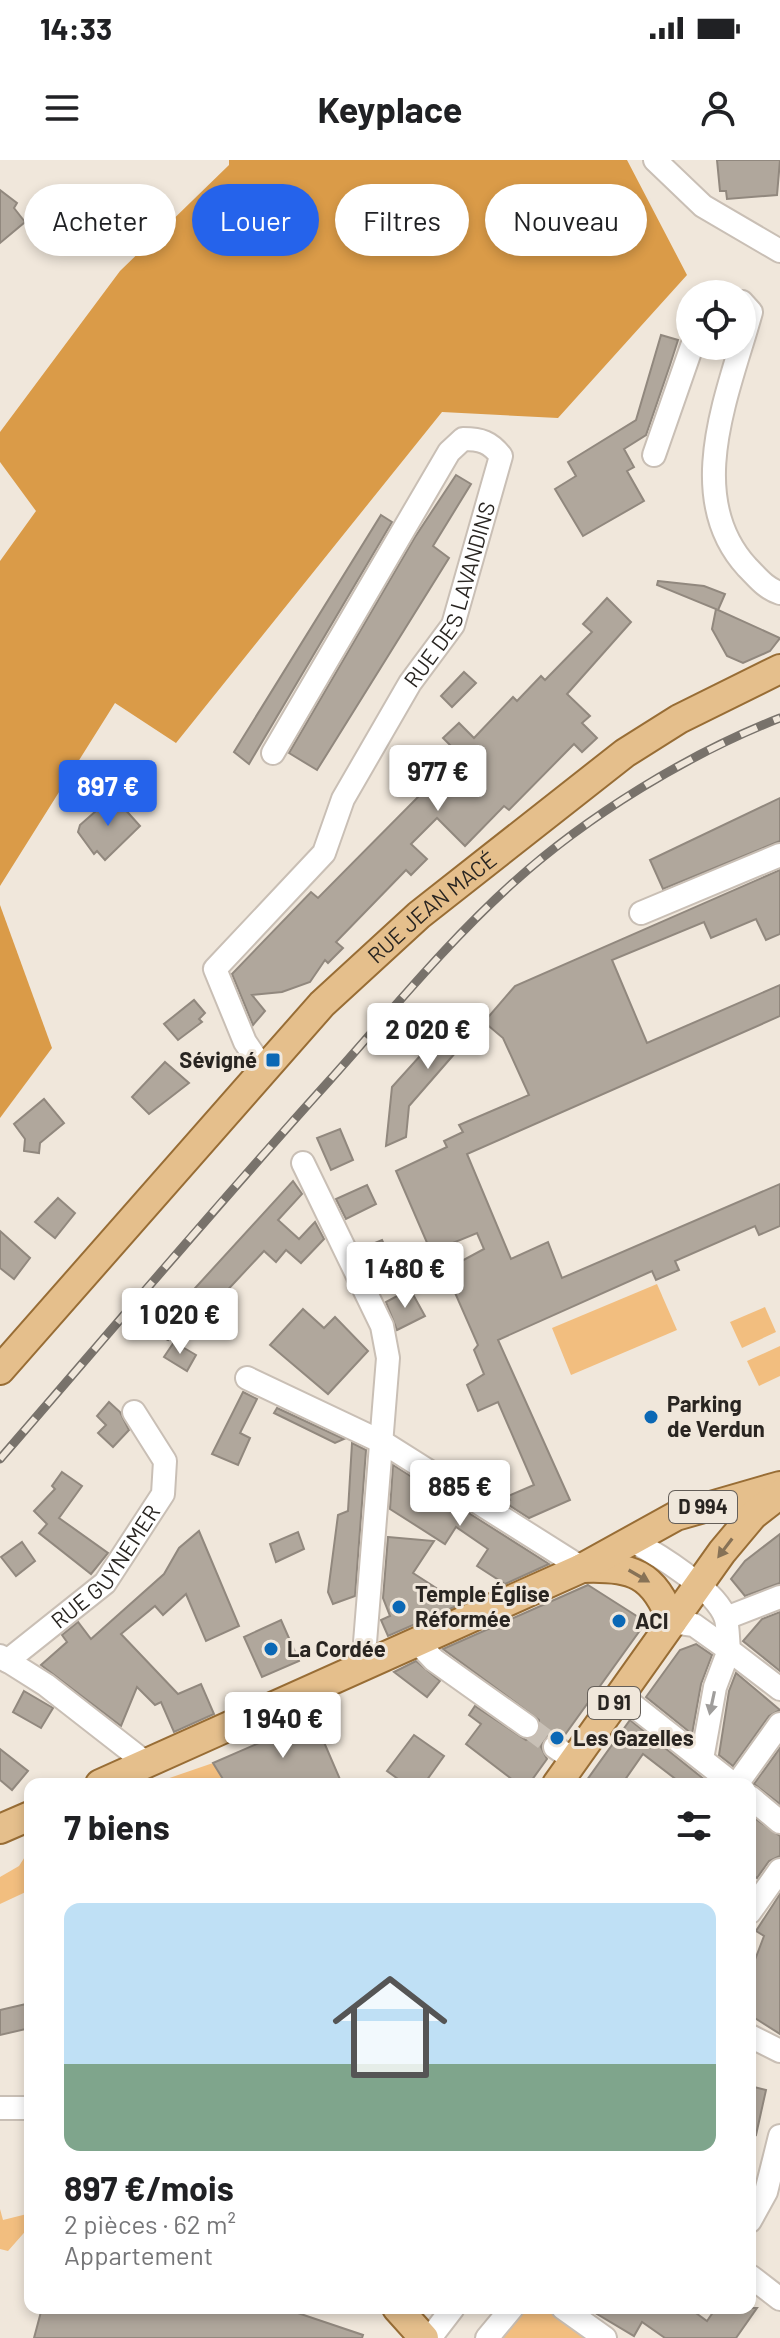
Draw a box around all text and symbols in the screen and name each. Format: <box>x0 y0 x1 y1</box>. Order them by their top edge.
text: 14:33 <box>40 10 112 46</box>
icon: menu <box>40 86 84 130</box>
icon: person <box>696 86 740 130</box>
text: Keyplace <box>317 87 463 130</box>
chip: Acheter <box>24 184 176 256</box>
chip: Louer <box>192 184 319 256</box>
chip: Filtres <box>335 184 469 256</box>
chip: Nouveau <box>485 184 647 256</box>
map controls <box>676 280 756 360</box>
button: locate <box>676 280 756 360</box>
street label: RUE DES LAVANDINS <box>398 499 499 692</box>
pin: 977 € <box>382 745 494 813</box>
text: 977 € <box>407 755 469 786</box>
pin: 897 € <box>52 760 164 828</box>
text: 897 € <box>77 770 139 801</box>
street label: RUE JEAN MACÉ <box>362 845 501 968</box>
pin: 2 020 € <box>354 1003 502 1071</box>
text: 2 020 € <box>385 1013 471 1044</box>
place label: Sévigné <box>179 1046 257 1072</box>
marker: Sévigné <box>264 1051 282 1069</box>
pin: 1 480 € <box>331 1242 479 1310</box>
text: 1 480 € <box>365 1252 445 1283</box>
pin: 1 020 € <box>106 1288 254 1356</box>
text: 1 020 € <box>140 1298 220 1329</box>
place label: Parking de Verdun <box>667 1390 765 1441</box>
marker: Parking de Verdun <box>642 1408 660 1426</box>
pin: 885 € <box>404 1460 516 1528</box>
text: 885 € <box>428 1470 492 1501</box>
road number: D 994 <box>669 1491 737 1523</box>
street label: RUE GUYNEMER <box>45 1499 165 1633</box>
one-way arrow <box>717 1538 733 1558</box>
one-way arrow <box>627 1569 650 1583</box>
place label: Temple Église Réformée <box>415 1580 550 1631</box>
marker: Temple Église Réformée <box>390 1598 408 1616</box>
place label: ACI <box>635 1607 668 1633</box>
marker: ACI <box>610 1612 628 1630</box>
place label: La Cordée <box>287 1635 386 1661</box>
marker: La Cordée <box>262 1640 280 1658</box>
road number: D 91 <box>588 1687 640 1719</box>
one-way arrow <box>705 1691 718 1716</box>
pin: 1 940 € <box>209 1692 357 1760</box>
text: 1 940 € <box>243 1702 323 1733</box>
place label: Les Gazelles <box>573 1724 694 1750</box>
marker: Les Gazelles <box>548 1729 566 1747</box>
icon: filters <box>672 1804 716 1848</box>
text: 7 biens <box>64 1806 170 1847</box>
icon: home <box>318 1955 462 2099</box>
text: 897 €/mois <box>64 2167 234 2208</box>
text: 2 pièces · 62 m² <box>64 2208 236 2239</box>
text: Appartement <box>64 2239 213 2270</box>

